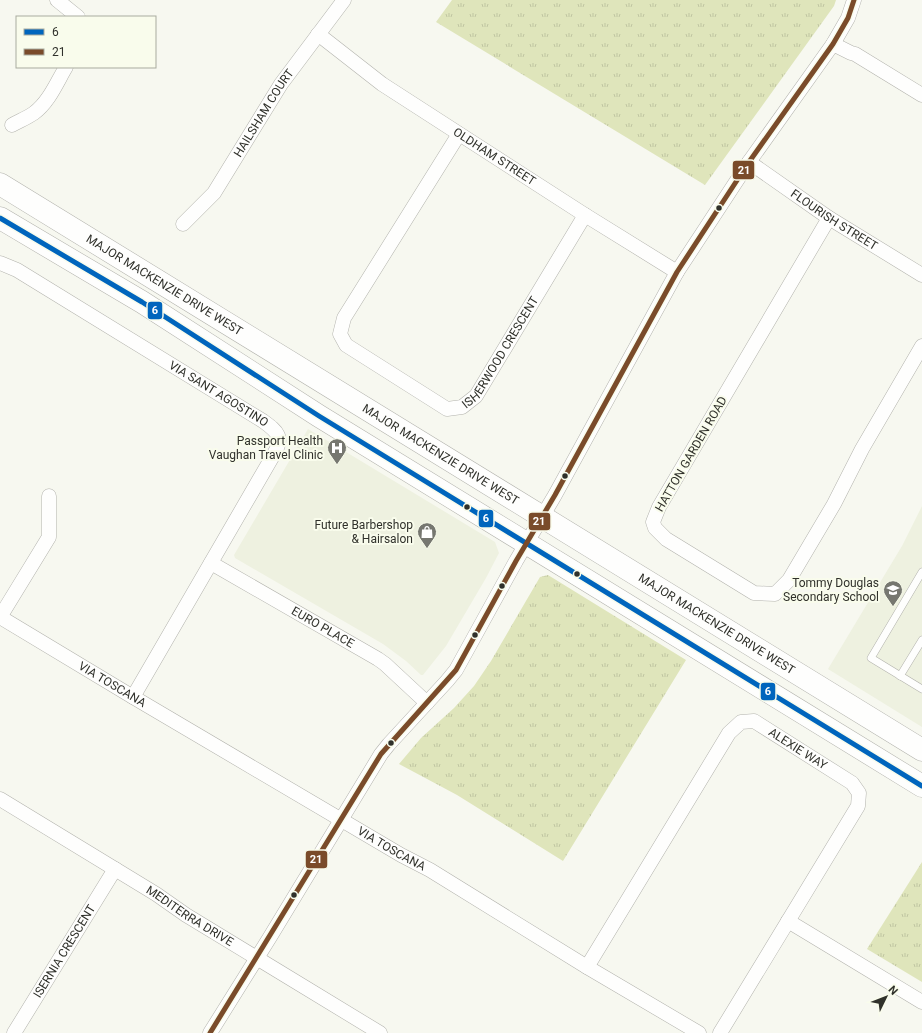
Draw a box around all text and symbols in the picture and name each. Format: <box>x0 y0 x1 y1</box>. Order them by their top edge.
legend <box>16 16 156 68</box>
text: 6 <box>52 25 59 39</box>
text: 21 <box>52 45 66 59</box>
street label: HAILSHAM COURT <box>231 66 297 160</box>
street label: OLDHAM STREET <box>451 125 538 188</box>
line badge: 21 <box>732 160 755 180</box>
text: 21 <box>738 164 750 177</box>
street label: FLOURISH STREET <box>788 186 880 253</box>
unlabelled marker <box>714 203 724 213</box>
street label: MAJOR MACKENZIE DRIVE WEST <box>84 232 245 338</box>
street label: ISHERWOOD CRESCENT <box>459 294 541 411</box>
line badge: 6 <box>147 301 163 320</box>
text: 6 <box>152 304 158 317</box>
street label: VIA SANT AGOSTINO <box>167 358 271 430</box>
street label: HATTON GARDEN ROAD <box>652 394 730 514</box>
street label: MAJOR MACKENZIE DRIVE WEST <box>360 401 521 508</box>
place label: Passport Health Vaughan Travel Clinic <box>209 434 323 462</box>
hospital icon: Passport Health Vaughan Travel Clinic <box>326 437 348 465</box>
unlabelled marker <box>560 471 570 481</box>
unlabelled marker <box>462 502 472 512</box>
line badge: 6 <box>478 509 494 528</box>
text: 6 <box>483 512 489 525</box>
line badge: 21 <box>528 512 551 531</box>
text: 21 <box>533 515 545 528</box>
place label: Future Barbershop & Hairsalon <box>314 518 413 546</box>
shop icon: Future Barbershop & Hairsalon <box>416 521 438 549</box>
unlabelled marker <box>572 569 582 579</box>
street label: MAJOR MACKENZIE DRIVE WEST <box>636 571 797 677</box>
place label: Tommy Douglas Secondary School <box>783 576 879 604</box>
school or university icon: Tommy Douglas Secondary School <box>882 579 904 607</box>
unlabelled marker <box>497 581 507 591</box>
street label: EURO PLACE <box>289 604 357 651</box>
unlabelled marker <box>470 630 480 640</box>
street label: VIA TOSCANA <box>76 659 149 710</box>
line badge: 6 <box>760 682 776 701</box>
text: 6 <box>765 685 771 698</box>
street label: ALEXIE WAY <box>766 725 830 773</box>
unlabelled marker <box>386 738 396 748</box>
street label: VIA TOSCANA <box>355 824 428 874</box>
line badge: 21 <box>305 850 328 869</box>
text: 21 <box>310 853 322 866</box>
street label: MEDITERRA DRIVE <box>144 883 236 949</box>
unlabelled marker <box>289 890 299 900</box>
street label: ISERNIA CRESCENT <box>30 902 98 1000</box>
north arrow <box>866 977 906 1017</box>
text: N <box>886 983 901 998</box>

